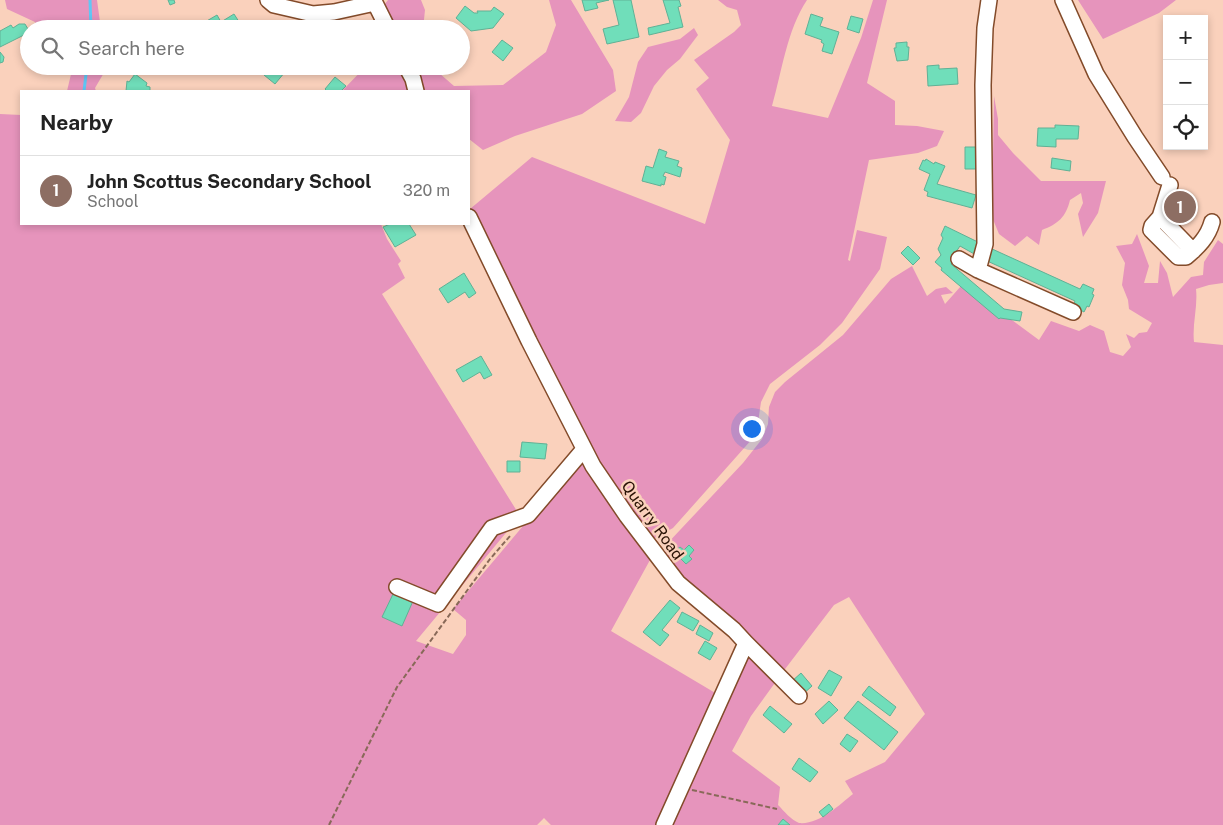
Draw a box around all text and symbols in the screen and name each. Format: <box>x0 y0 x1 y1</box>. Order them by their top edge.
map controls <box>1163 15 1208 150</box>
button: + <box>1163 15 1208 60</box>
search box <box>20 20 470 75</box>
icon: search <box>38 34 66 62</box>
text: Search here <box>78 37 185 59</box>
button: − <box>1163 60 1208 105</box>
button: locate <box>1163 105 1208 150</box>
text: Nearby <box>40 110 113 135</box>
text: John Scottus Secondary School <box>87 170 372 192</box>
text: 1 <box>53 181 59 200</box>
text: 320 m <box>403 181 450 200</box>
pin: 1 <box>1164 188 1196 226</box>
text: School <box>87 192 138 211</box>
your location <box>739 416 765 442</box>
street label: Quarry Road <box>618 477 688 564</box>

